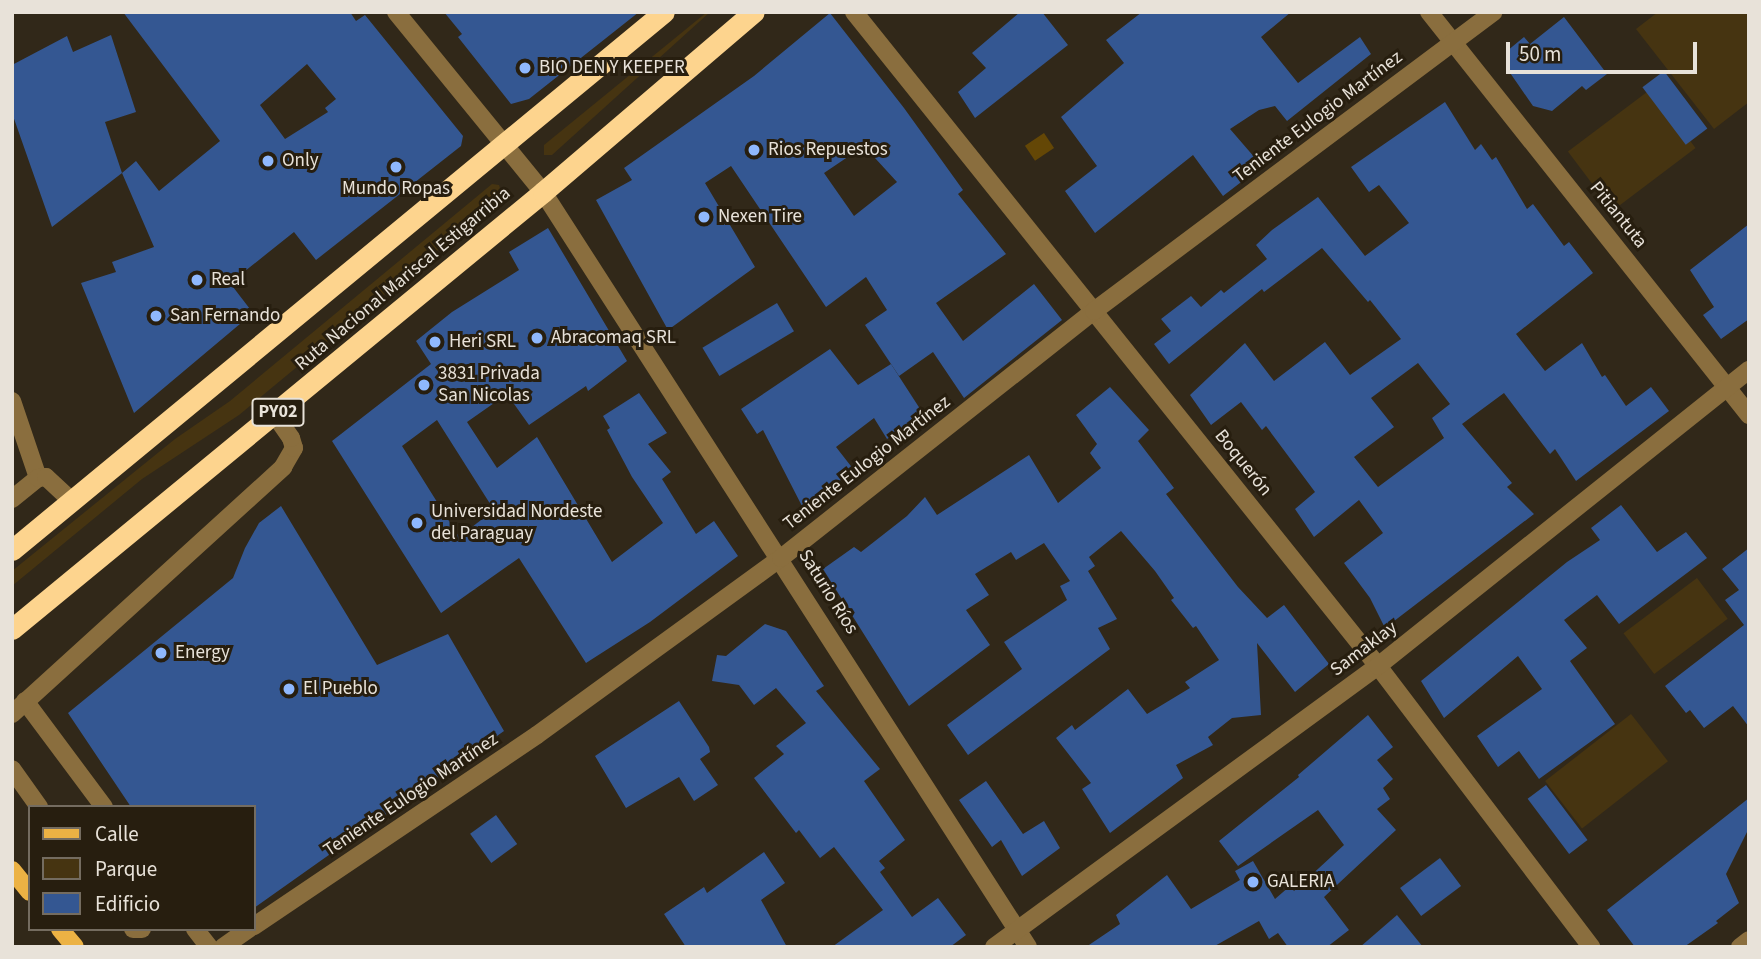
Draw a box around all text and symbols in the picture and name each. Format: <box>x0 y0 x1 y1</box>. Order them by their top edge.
scale bar <box>1509 28 1700 72</box>
text: 50 m <box>1519 39 1561 69</box>
street label: Teniente Eulogio Martínez <box>1229 46 1407 188</box>
place label: BIO DEN Y KEEPER <box>539 57 685 79</box>
marker: BIO DEN Y KEEPER <box>517 60 533 76</box>
place label: Rios Repuestos <box>768 139 888 161</box>
marker: Rios Repuestos <box>746 142 762 158</box>
place label: Only <box>282 150 319 172</box>
marker: Only <box>260 153 276 169</box>
marker: Mundo Ropas <box>388 159 404 175</box>
street label: Pitiantuta <box>1584 177 1652 253</box>
place label: Mundo Ropas <box>342 178 450 200</box>
street label: Ruta Nacional Mariscal Estigarribia <box>291 182 515 376</box>
place label: Nexen Tire <box>718 206 802 228</box>
marker: Nexen Tire <box>696 209 712 225</box>
place label: Real <box>211 269 245 291</box>
marker: Real <box>189 272 205 288</box>
place label: San Fernando <box>170 305 280 327</box>
marker: San Fernando <box>148 308 164 324</box>
place label: Abracomaq SRL <box>551 327 676 349</box>
marker: Abracomaq SRL <box>529 330 545 346</box>
place label: Heri SRL <box>449 331 516 353</box>
marker: Heri SRL <box>427 334 443 350</box>
place label: 3831 Privada San Nicolas <box>438 363 540 407</box>
marker: 3831 Privada San Nicolas <box>416 377 432 393</box>
street label: Teniente Eulogio Martínez <box>779 391 955 535</box>
road number: PY02 <box>250 398 306 426</box>
street label: Boquerón <box>1209 425 1277 501</box>
place label: Universidad Nordeste del Paraguay <box>431 501 602 545</box>
marker: Universidad Nordeste del Paraguay <box>409 515 425 531</box>
street label: Saturio Ríos <box>793 546 863 638</box>
street label: Samaklay <box>1326 617 1402 681</box>
place label: Energy <box>175 642 230 664</box>
marker: Energy <box>153 645 169 661</box>
place label: El Pueblo <box>303 678 378 700</box>
marker: El Pueblo <box>281 681 297 697</box>
street label: Teniente Eulogio Martínez <box>319 728 503 862</box>
legend <box>28 805 256 931</box>
text: Calle <box>95 819 139 849</box>
text: Parque <box>95 854 157 884</box>
place label: GALERIA <box>1267 871 1334 893</box>
marker: GALERIA <box>1245 874 1261 890</box>
text: Edificio <box>95 889 160 919</box>

